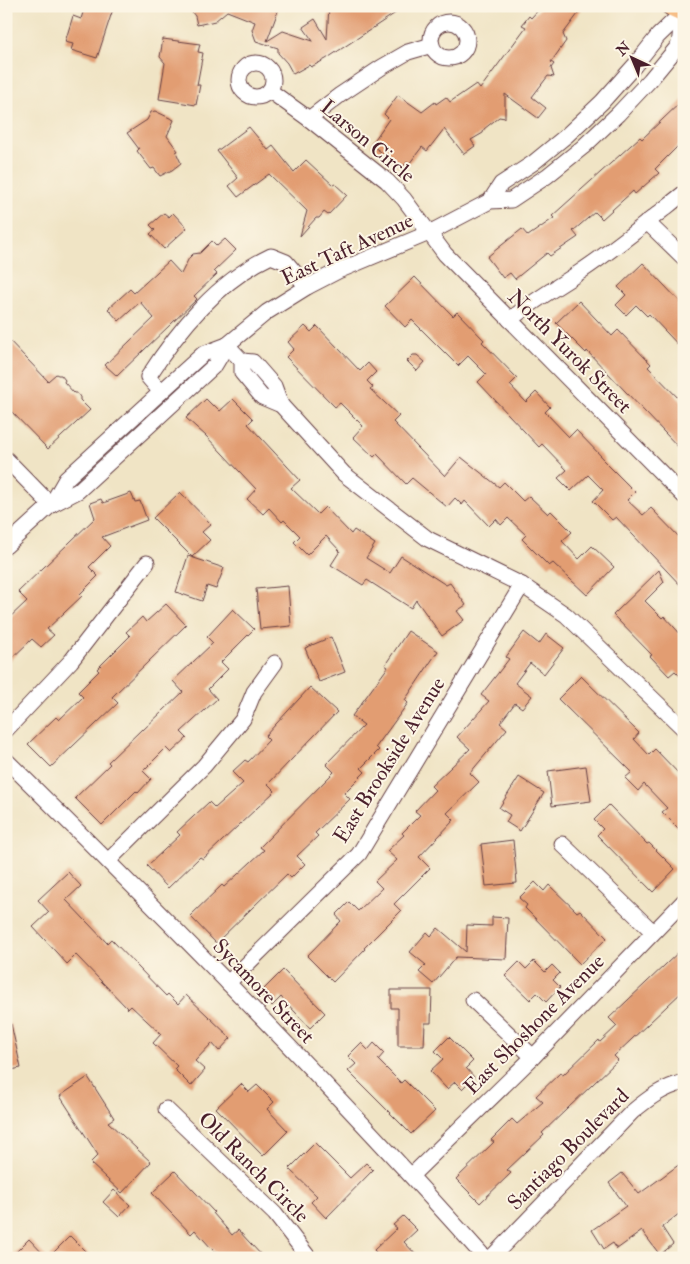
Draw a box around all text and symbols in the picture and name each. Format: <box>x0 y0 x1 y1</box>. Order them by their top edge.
north arrow <box>608 32 658 82</box>
text: N <box>612 38 634 60</box>
street label: Larson Circle <box>315 94 421 189</box>
street label: East Taft Avenue <box>277 207 418 292</box>
street label: North Yurok Street <box>502 283 638 419</box>
street label: East Brookside Avenue <box>327 672 451 848</box>
street label: Sycamore Street <box>207 933 321 1050</box>
street label: East Shoshone Avenue <box>458 948 611 1100</box>
street label: Santiago Boulevard <box>502 1082 635 1216</box>
street label: Old Ranch Circle <box>192 1106 315 1229</box>

